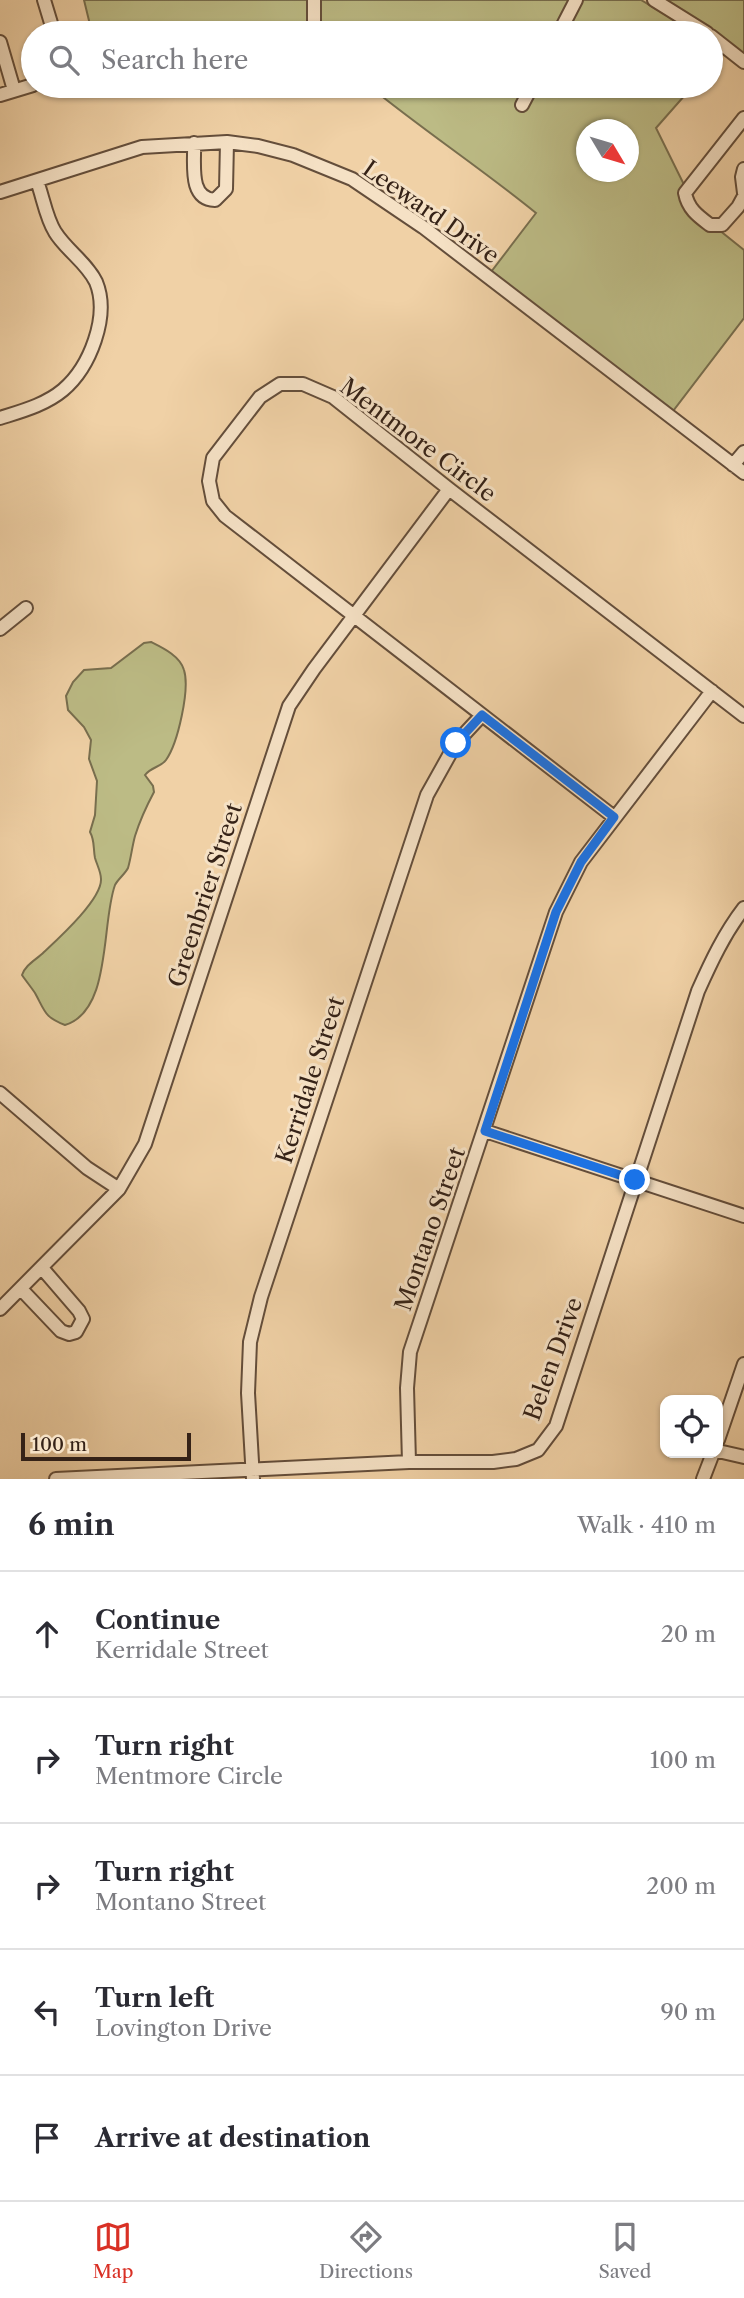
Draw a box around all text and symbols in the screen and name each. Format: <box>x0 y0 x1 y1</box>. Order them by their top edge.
search box <box>21 21 723 98</box>
icon: search <box>45 41 83 79</box>
text: Search here <box>101 44 248 76</box>
north arrow <box>576 119 639 182</box>
street label: Leeward Drive <box>357 155 505 269</box>
street label: Mentmore Circle <box>335 372 501 508</box>
route start <box>440 727 471 758</box>
street label: Greenbrier Street <box>162 799 248 991</box>
street label: Kerridale Street <box>270 993 350 1167</box>
street label: Montano Street <box>389 1143 471 1315</box>
route end <box>619 1164 650 1195</box>
street label: Belen Drive <box>518 1294 588 1424</box>
map controls <box>660 1395 723 1458</box>
button: locate <box>660 1395 723 1458</box>
scale bar <box>21 1430 191 1462</box>
text: 100 m <box>32 1433 87 1456</box>
text: 6 min <box>28 1506 115 1543</box>
text: Walk · 410 m <box>577 1511 716 1539</box>
text: Continue <box>95 1604 220 1636</box>
icon: ahead <box>28 1615 66 1653</box>
text: 20 m <box>661 1620 716 1648</box>
text: Kerridale Street <box>95 1636 269 1664</box>
text: Turn right <box>95 1730 234 1762</box>
icon: right <box>28 1741 66 1779</box>
text: 100 m <box>650 1746 716 1774</box>
text: Mentmore Circle <box>95 1762 283 1790</box>
text: Turn right <box>95 1856 234 1888</box>
icon: right <box>28 1867 66 1905</box>
text: 200 m <box>646 1872 716 1900</box>
text: Montano Street <box>95 1888 266 1916</box>
text: Turn left <box>95 1982 214 2014</box>
icon: left <box>28 1993 66 2031</box>
text: 90 m <box>660 1998 716 2026</box>
text: Lovington Drive <box>95 2014 272 2042</box>
icon: arrive <box>28 2119 66 2157</box>
text: Arrive at destination <box>95 2122 370 2154</box>
tab: Map <box>93 2218 134 2283</box>
tab: Directions <box>319 2218 413 2283</box>
tab: Saved <box>598 2218 651 2283</box>

